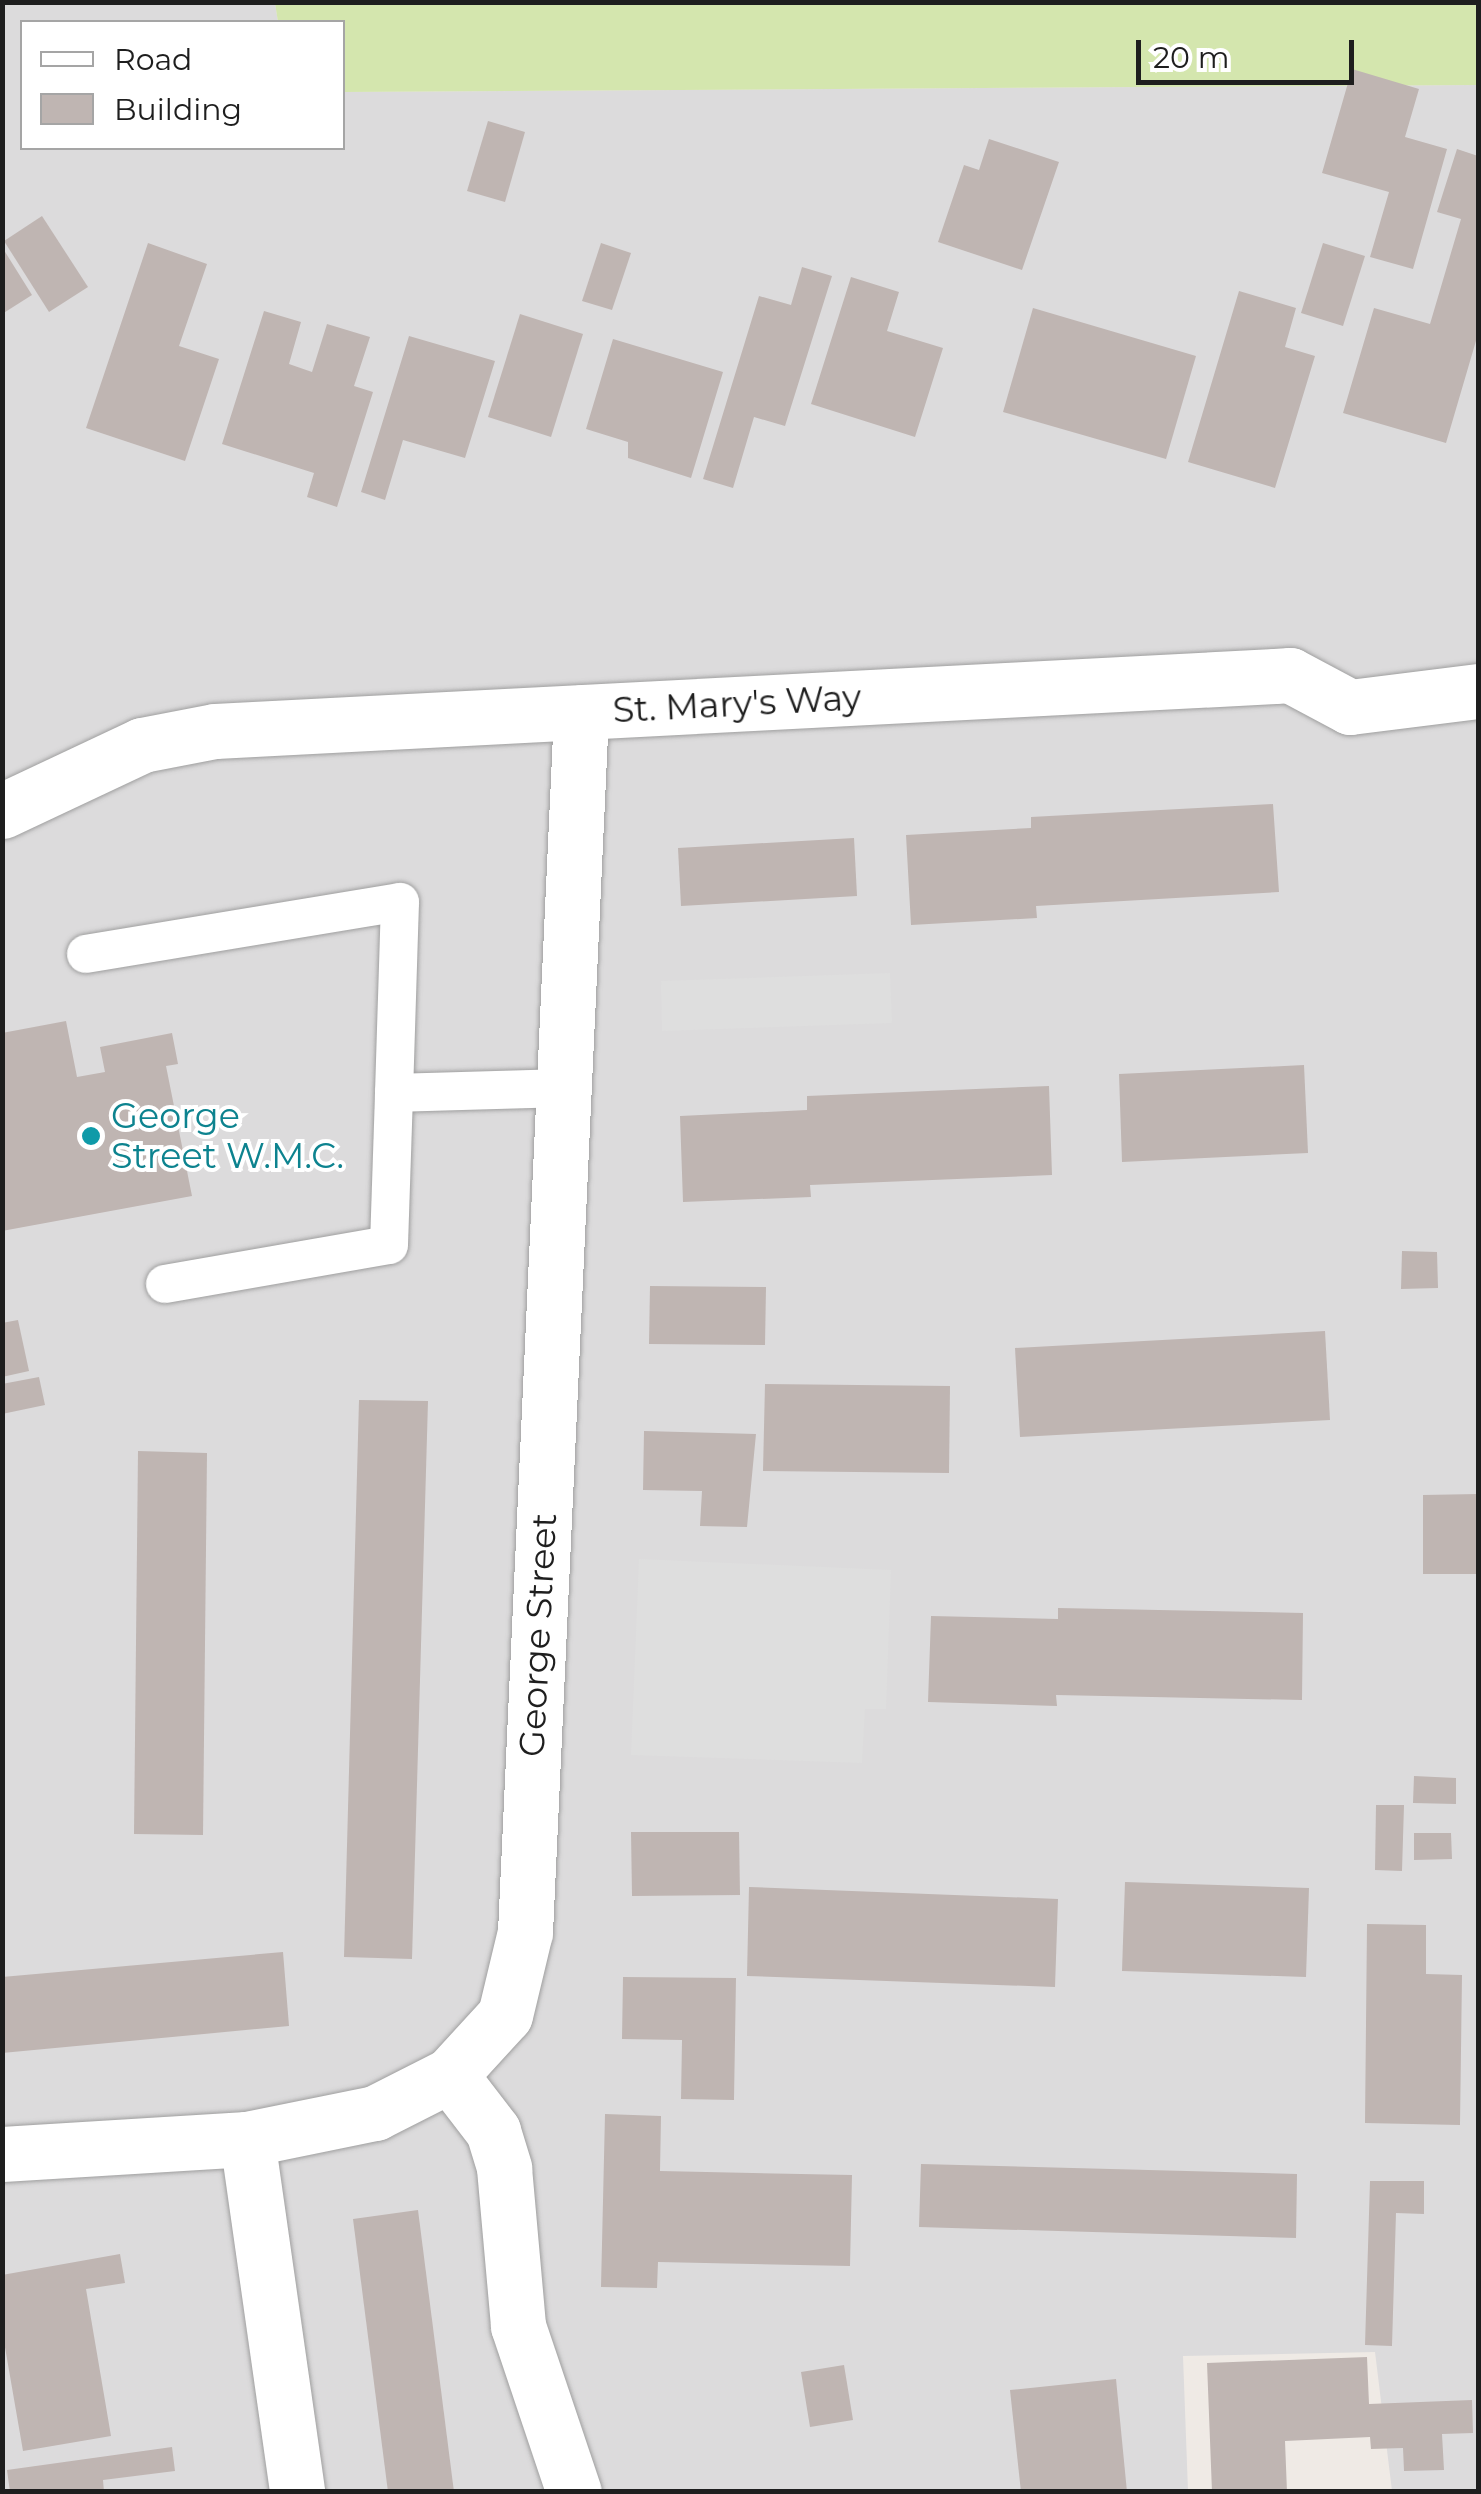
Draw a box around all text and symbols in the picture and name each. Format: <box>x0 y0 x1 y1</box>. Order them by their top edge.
legend <box>20 20 345 150</box>
scale bar <box>1141 20 1358 82</box>
text: 20 m <box>1153 39 1230 76</box>
text: Road <box>114 41 192 78</box>
text: Building <box>114 91 242 128</box>
street label: St. Mary's Way <box>612 677 862 731</box>
place label: George Street W.M.C. <box>111 1095 344 1177</box>
marker: George Street W.M.C. <box>80 1125 102 1147</box>
street label: George Street <box>511 1512 565 1758</box>

